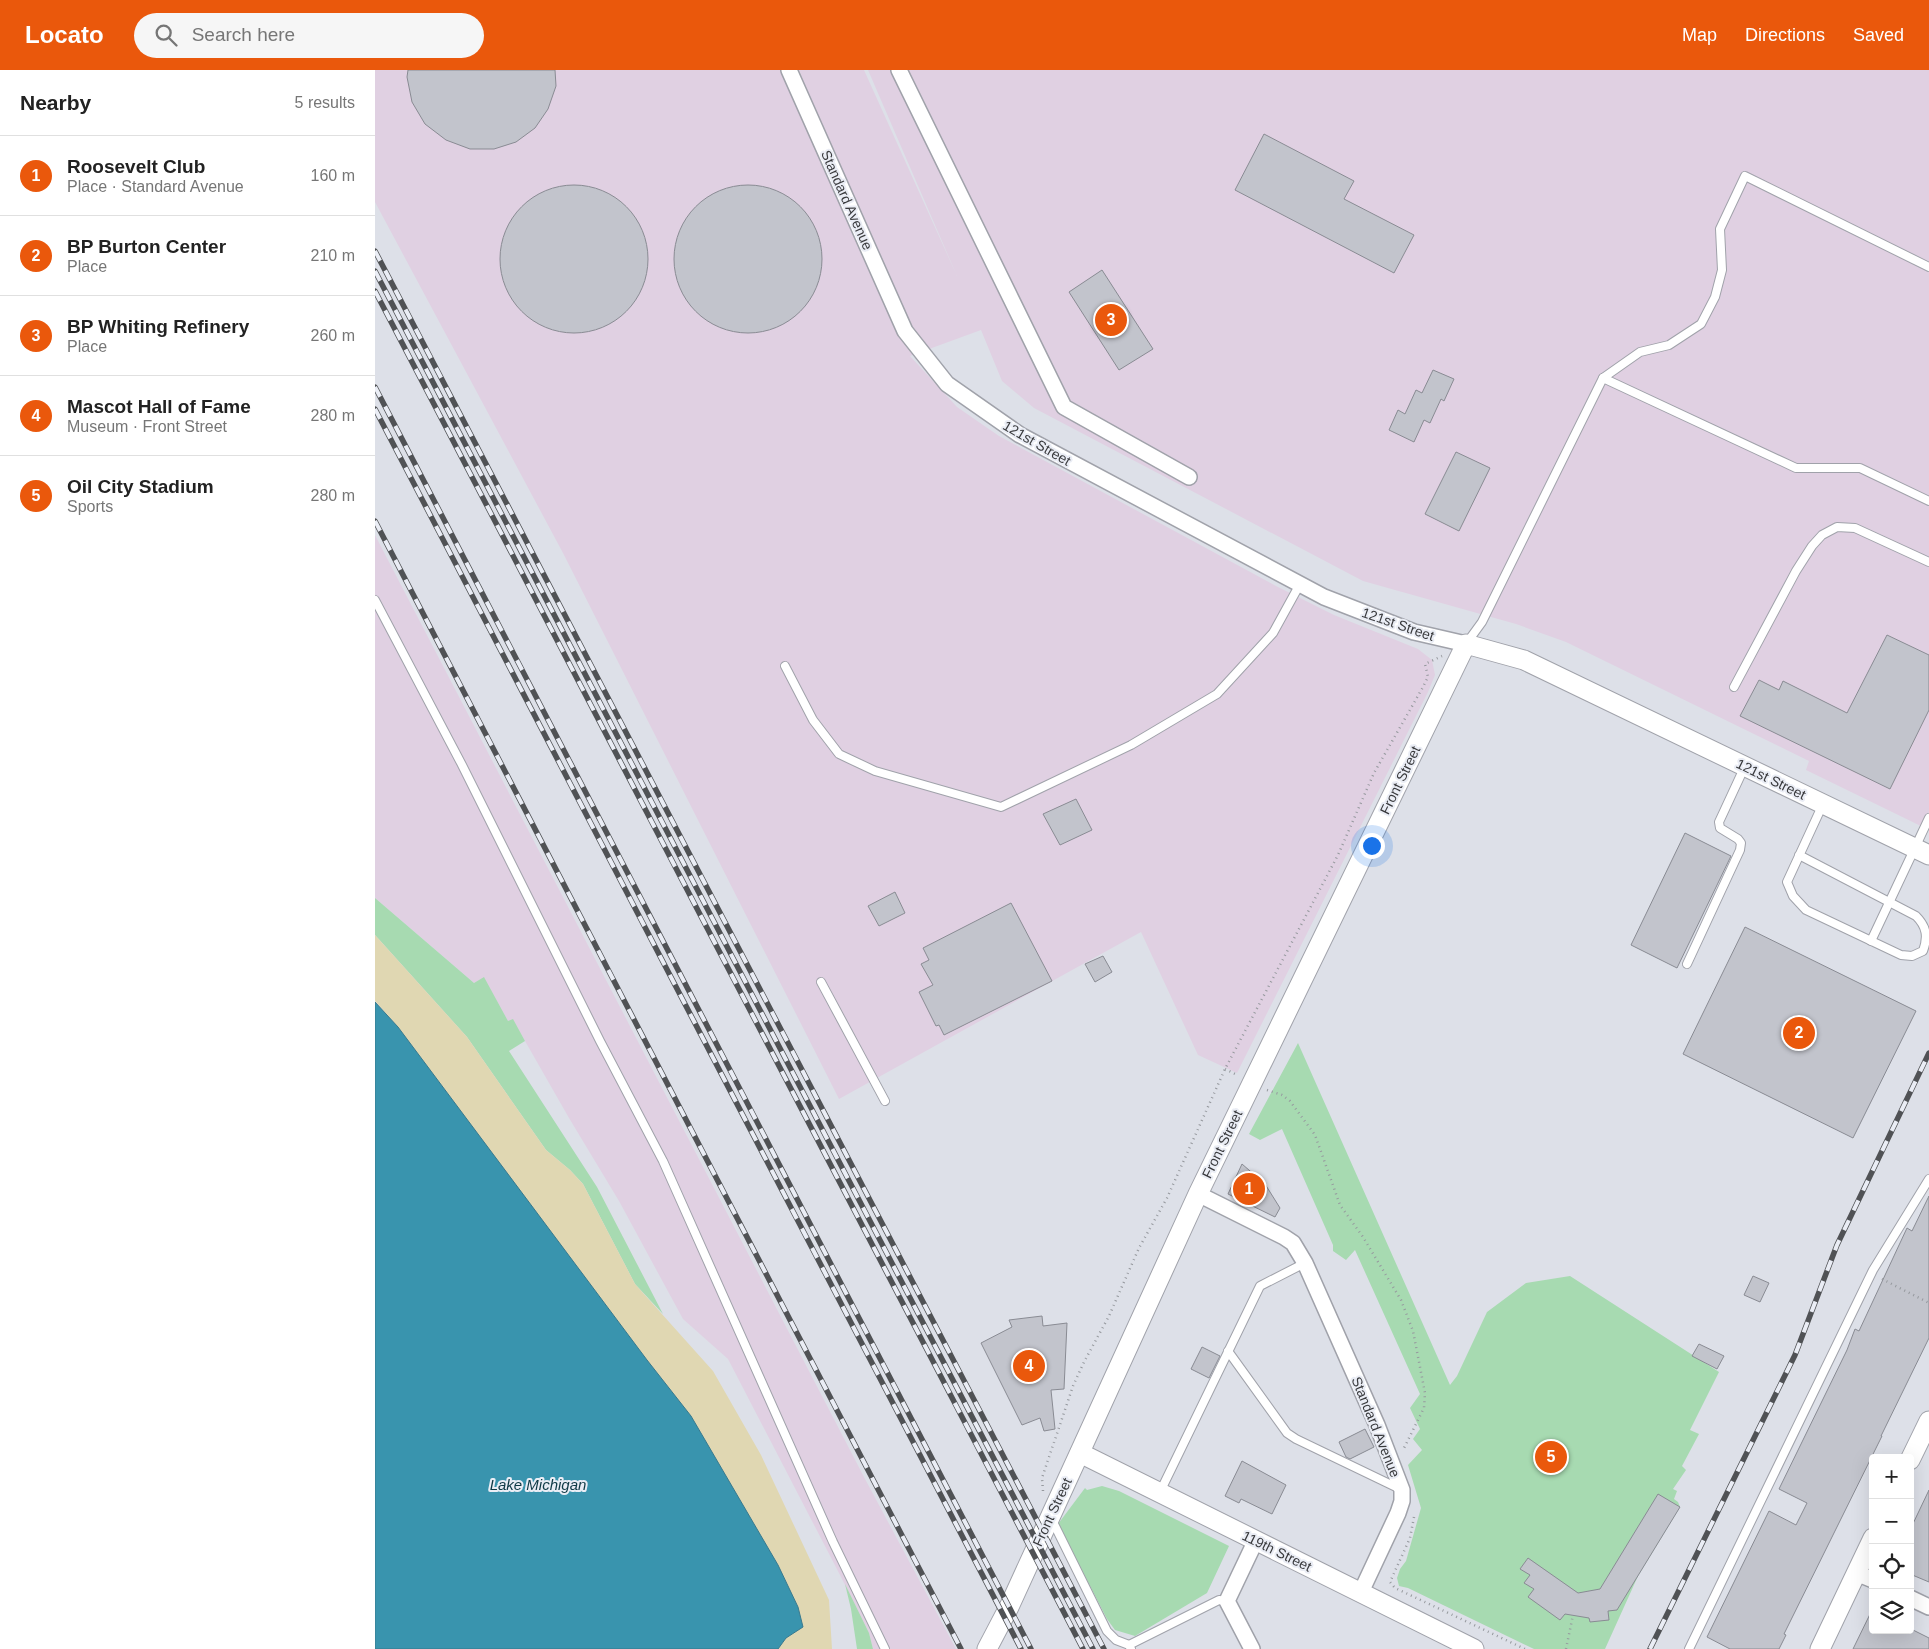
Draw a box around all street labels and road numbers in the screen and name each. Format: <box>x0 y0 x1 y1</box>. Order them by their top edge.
street label: Standard Avenue <box>818 148 876 252</box>
street label: 121st Street <box>1000 417 1074 469</box>
street label: 121st Street <box>1360 604 1436 644</box>
street label: Front Street <box>1377 743 1423 817</box>
street label: 121st Street <box>1734 755 1809 803</box>
street label: Front Street <box>1199 1107 1245 1181</box>
street label: Standard Avenue <box>1349 1374 1404 1480</box>
street label: Front Street <box>1029 1475 1075 1549</box>
street label: 119th Street <box>1240 1527 1314 1575</box>

